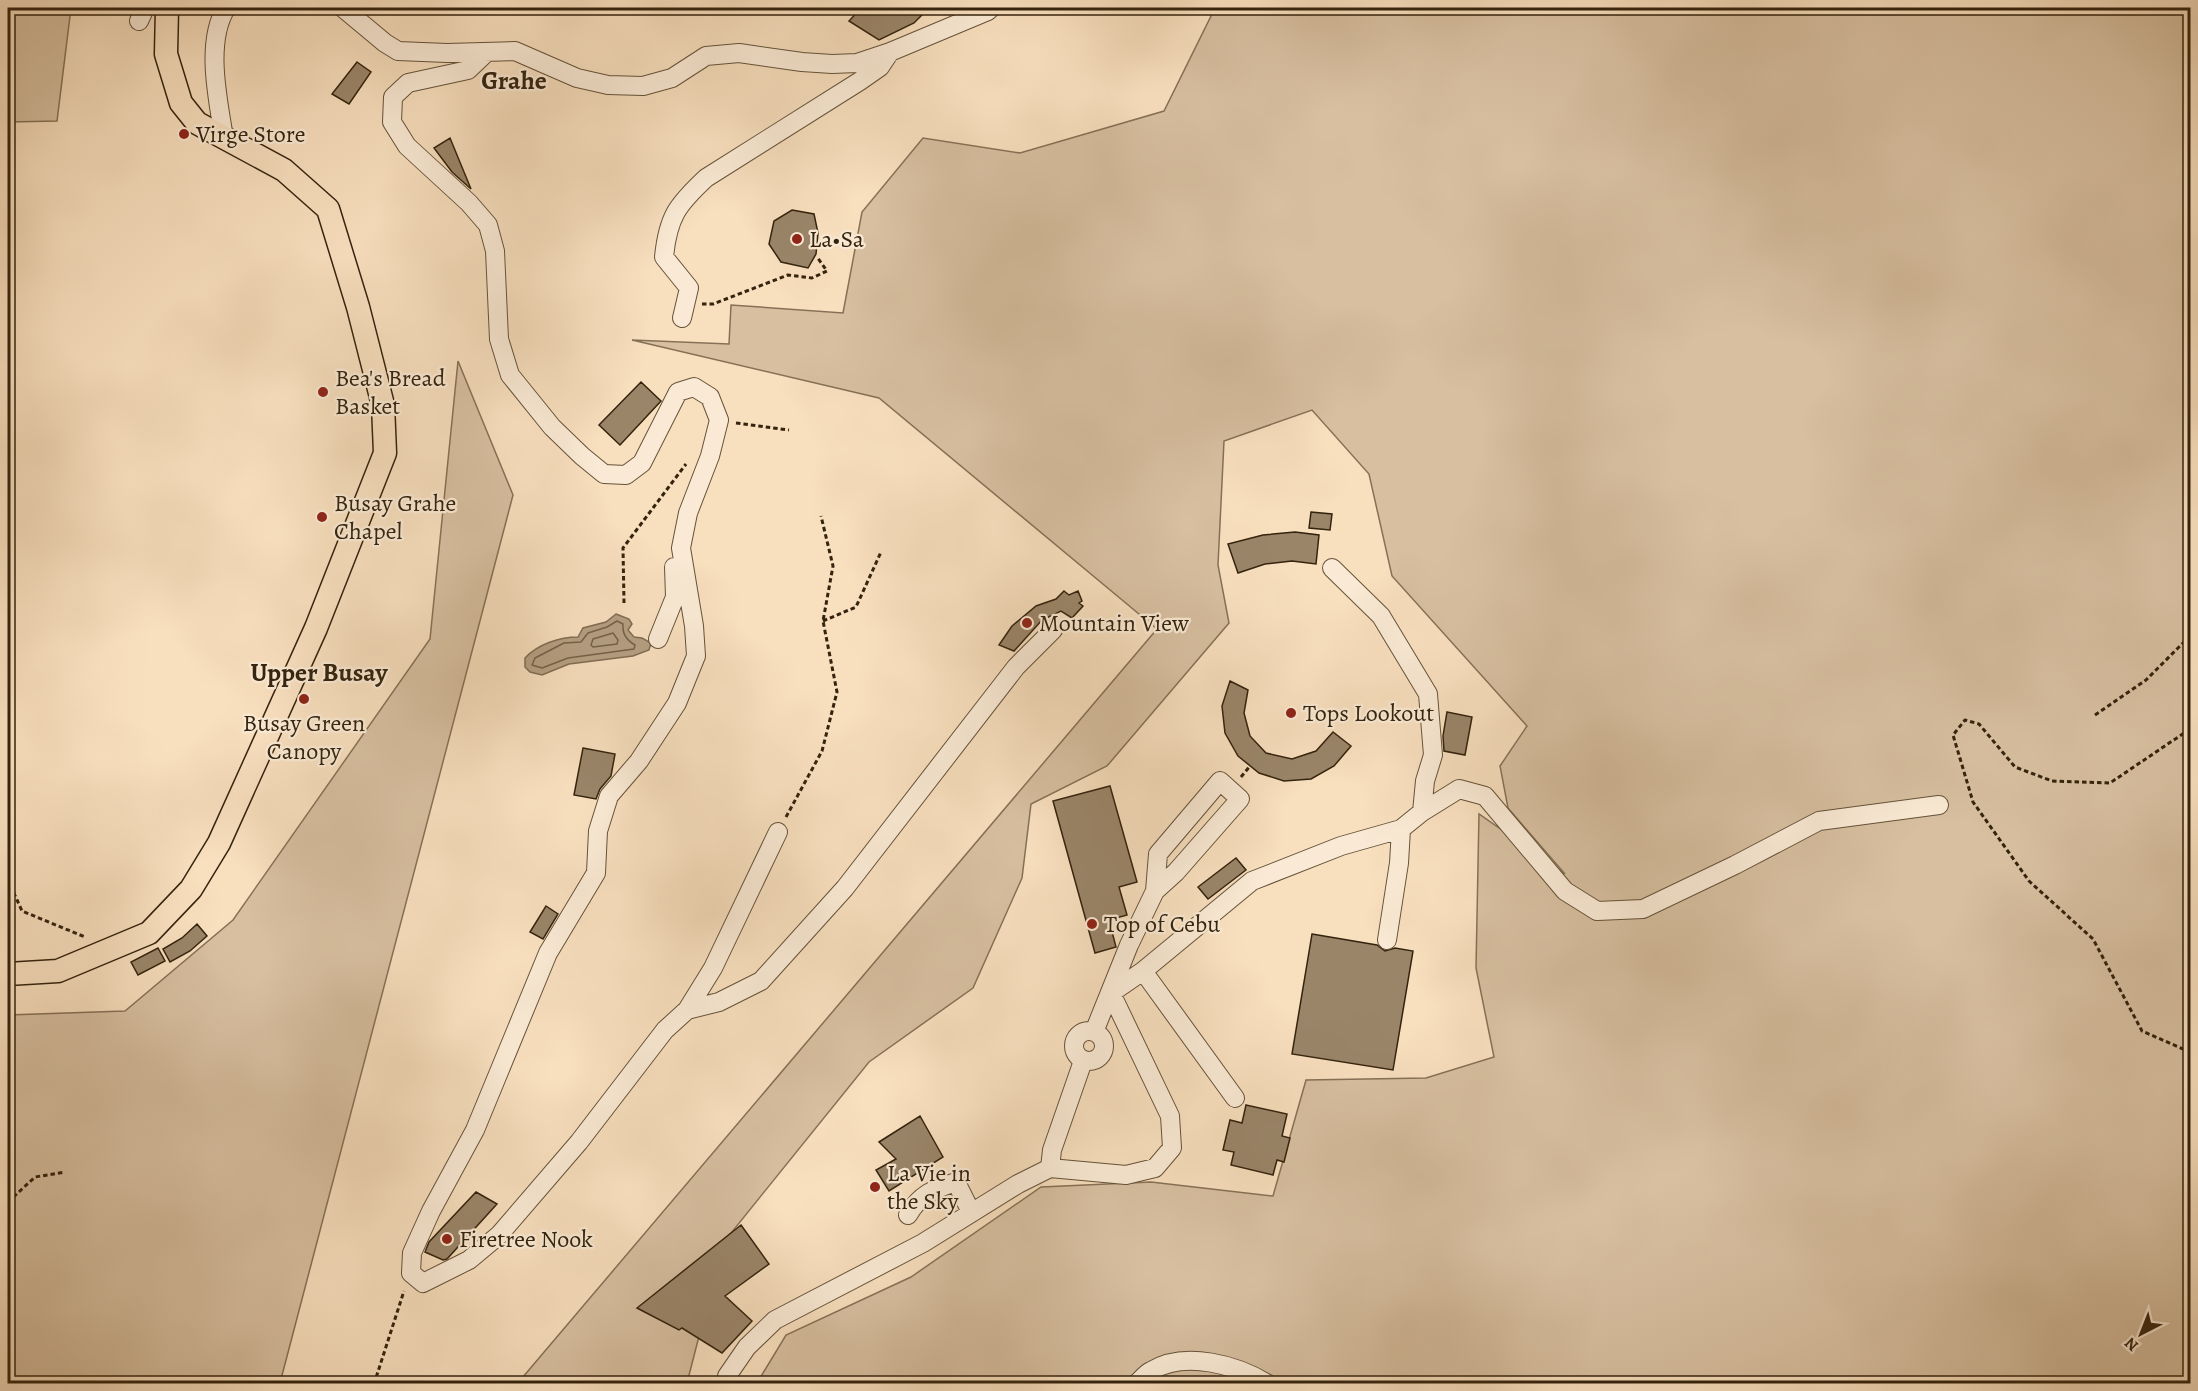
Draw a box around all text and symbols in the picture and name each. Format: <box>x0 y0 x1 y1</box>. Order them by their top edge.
district label: Grahe <box>481 63 547 98</box>
place label: Virge Store <box>195 118 305 150</box>
marker: Virge Store <box>177 127 191 141</box>
place label: La•Sa <box>809 223 865 255</box>
marker: La•Sa <box>790 232 804 246</box>
place label: Bea's Bread Basket <box>335 362 446 422</box>
marker: Bea's Bread Basket <box>316 385 330 399</box>
place label: Busay Grahe Chapel <box>334 487 456 547</box>
marker: Busay Grahe Chapel <box>315 510 329 524</box>
place label: Mountain View <box>1039 607 1189 639</box>
marker: Mountain View <box>1020 616 1034 630</box>
district label: Upper Busay <box>250 655 389 690</box>
marker: Busay Green Canopy <box>297 692 311 706</box>
place label: Tops Lookout <box>1303 697 1434 729</box>
marker: Tops Lookout <box>1284 706 1298 720</box>
place label: Busay Green Canopy <box>243 707 365 767</box>
place label: Top of Cebu <box>1104 908 1220 940</box>
marker: Top of Cebu <box>1085 917 1099 931</box>
place label: La Vie in the Sky <box>887 1157 971 1217</box>
marker: La Vie in the Sky <box>868 1180 882 1194</box>
place label: Firetree Nook <box>459 1223 593 1255</box>
marker: Firetree Nook <box>440 1232 454 1246</box>
north arrow <box>2111 1304 2171 1364</box>
text: N <box>2120 1332 2143 1356</box>

